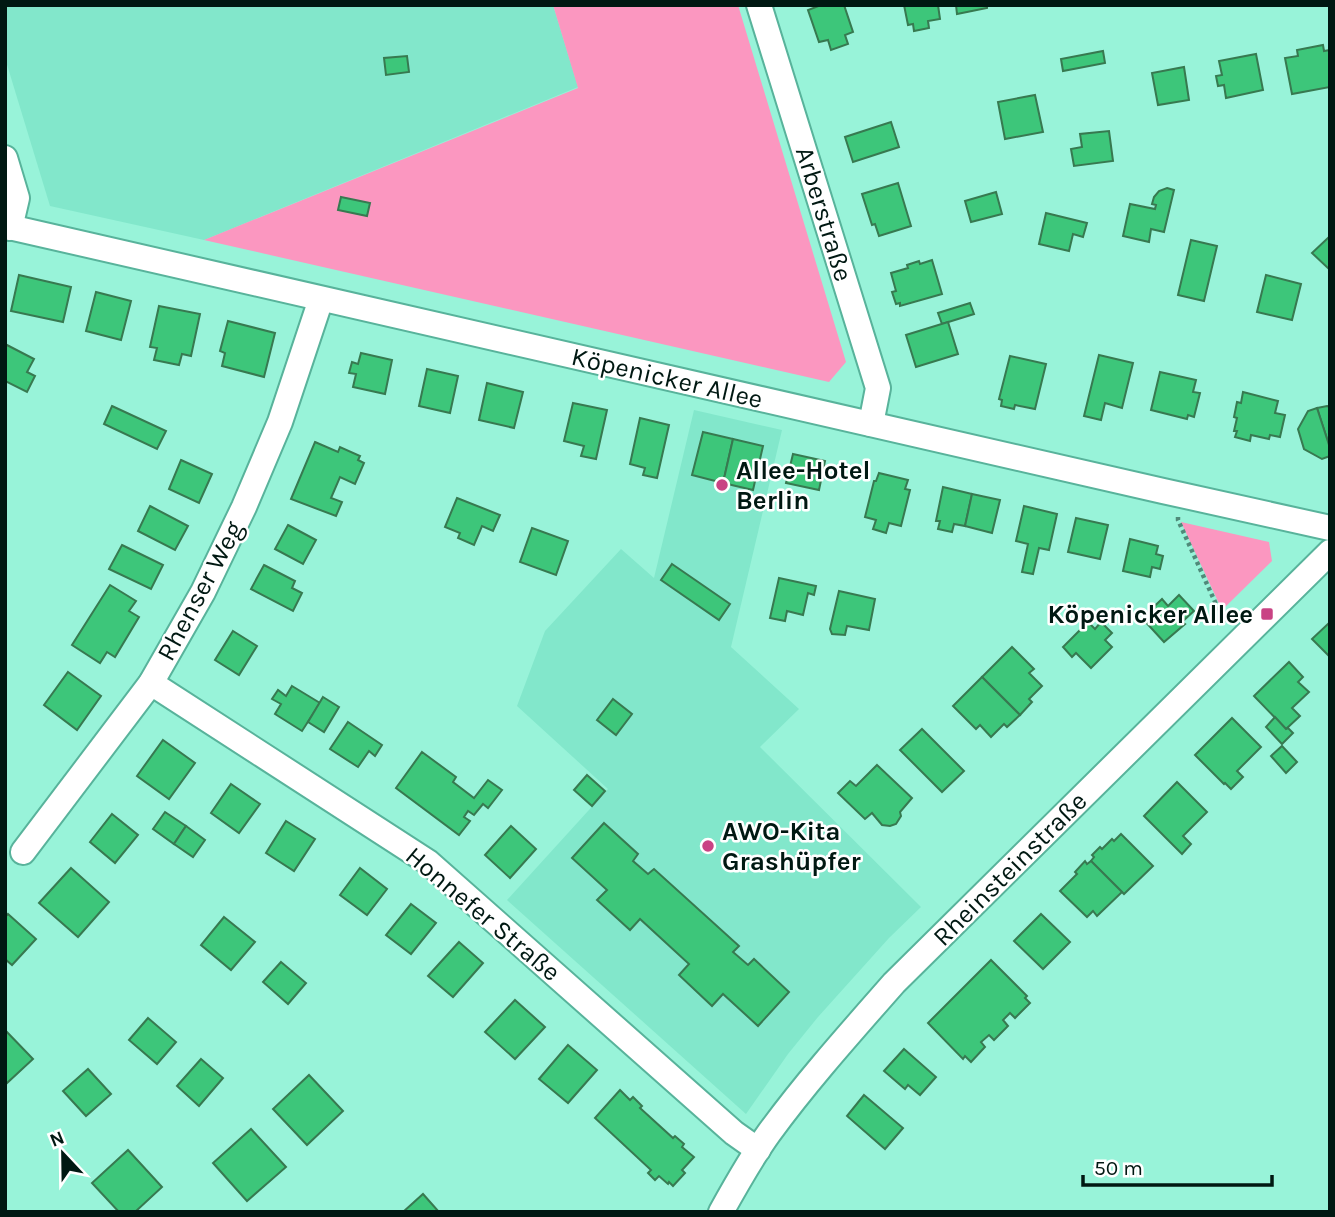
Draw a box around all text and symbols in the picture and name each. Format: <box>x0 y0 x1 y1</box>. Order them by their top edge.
street label: Arberstraße <box>789 143 859 285</box>
street label: Köpenicker Allee <box>568 341 766 415</box>
place label: Allee-Hotel Berlin <box>736 455 870 516</box>
marker: Allee-Hotel Berlin <box>714 477 730 493</box>
street label: Rhenser Weg <box>150 516 250 666</box>
place label: Köpenicker Allee <box>1048 599 1253 630</box>
marker: Köpenicker Allee <box>1259 606 1275 622</box>
street label: Rheinsteinstraße <box>927 786 1093 952</box>
place label: AWO-Kita Grashüpfer <box>722 816 861 877</box>
marker: AWO-Kita Grashüpfer <box>700 838 716 854</box>
street label: Honnefer Straße <box>399 840 567 988</box>
north arrow <box>28 1119 98 1189</box>
text: N <box>47 1126 67 1152</box>
scale bar <box>1083 1144 1272 1188</box>
text: 50 m <box>1094 1156 1143 1180</box>

